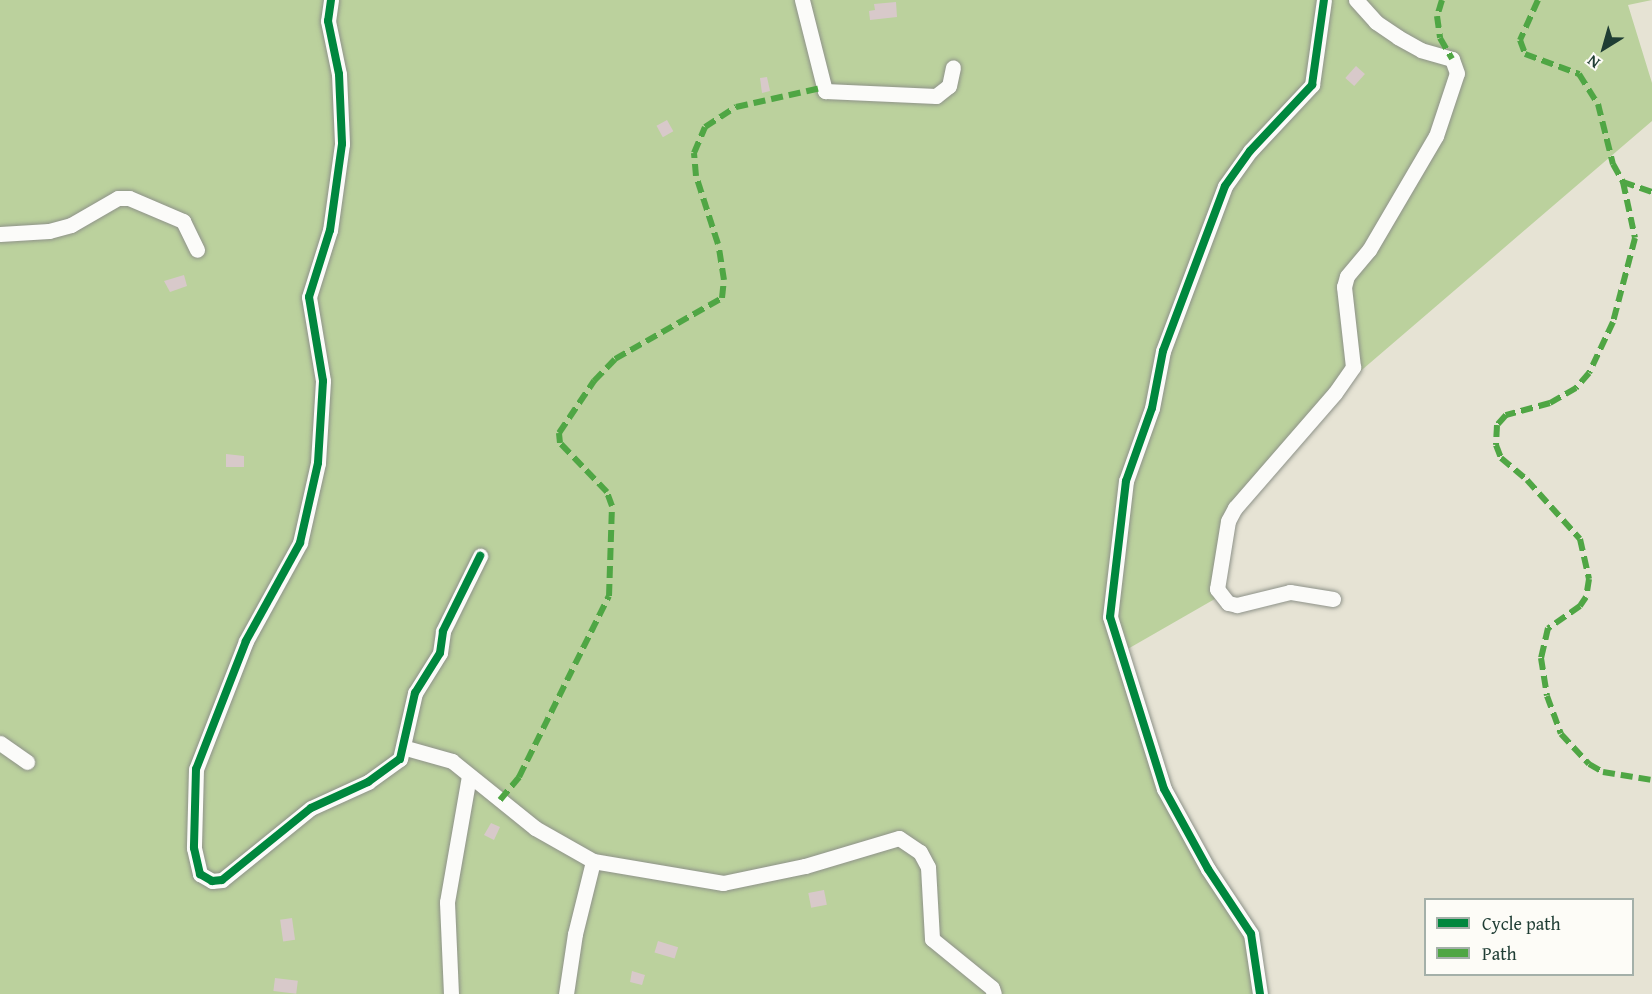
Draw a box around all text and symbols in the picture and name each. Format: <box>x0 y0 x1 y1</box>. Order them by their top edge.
north arrow <box>1574 18 1634 78</box>
text: N <box>1582 50 1605 75</box>
legend <box>1424 898 1634 976</box>
text: Cycle path <box>1482 910 1561 937</box>
text: Path <box>1482 940 1517 967</box>

